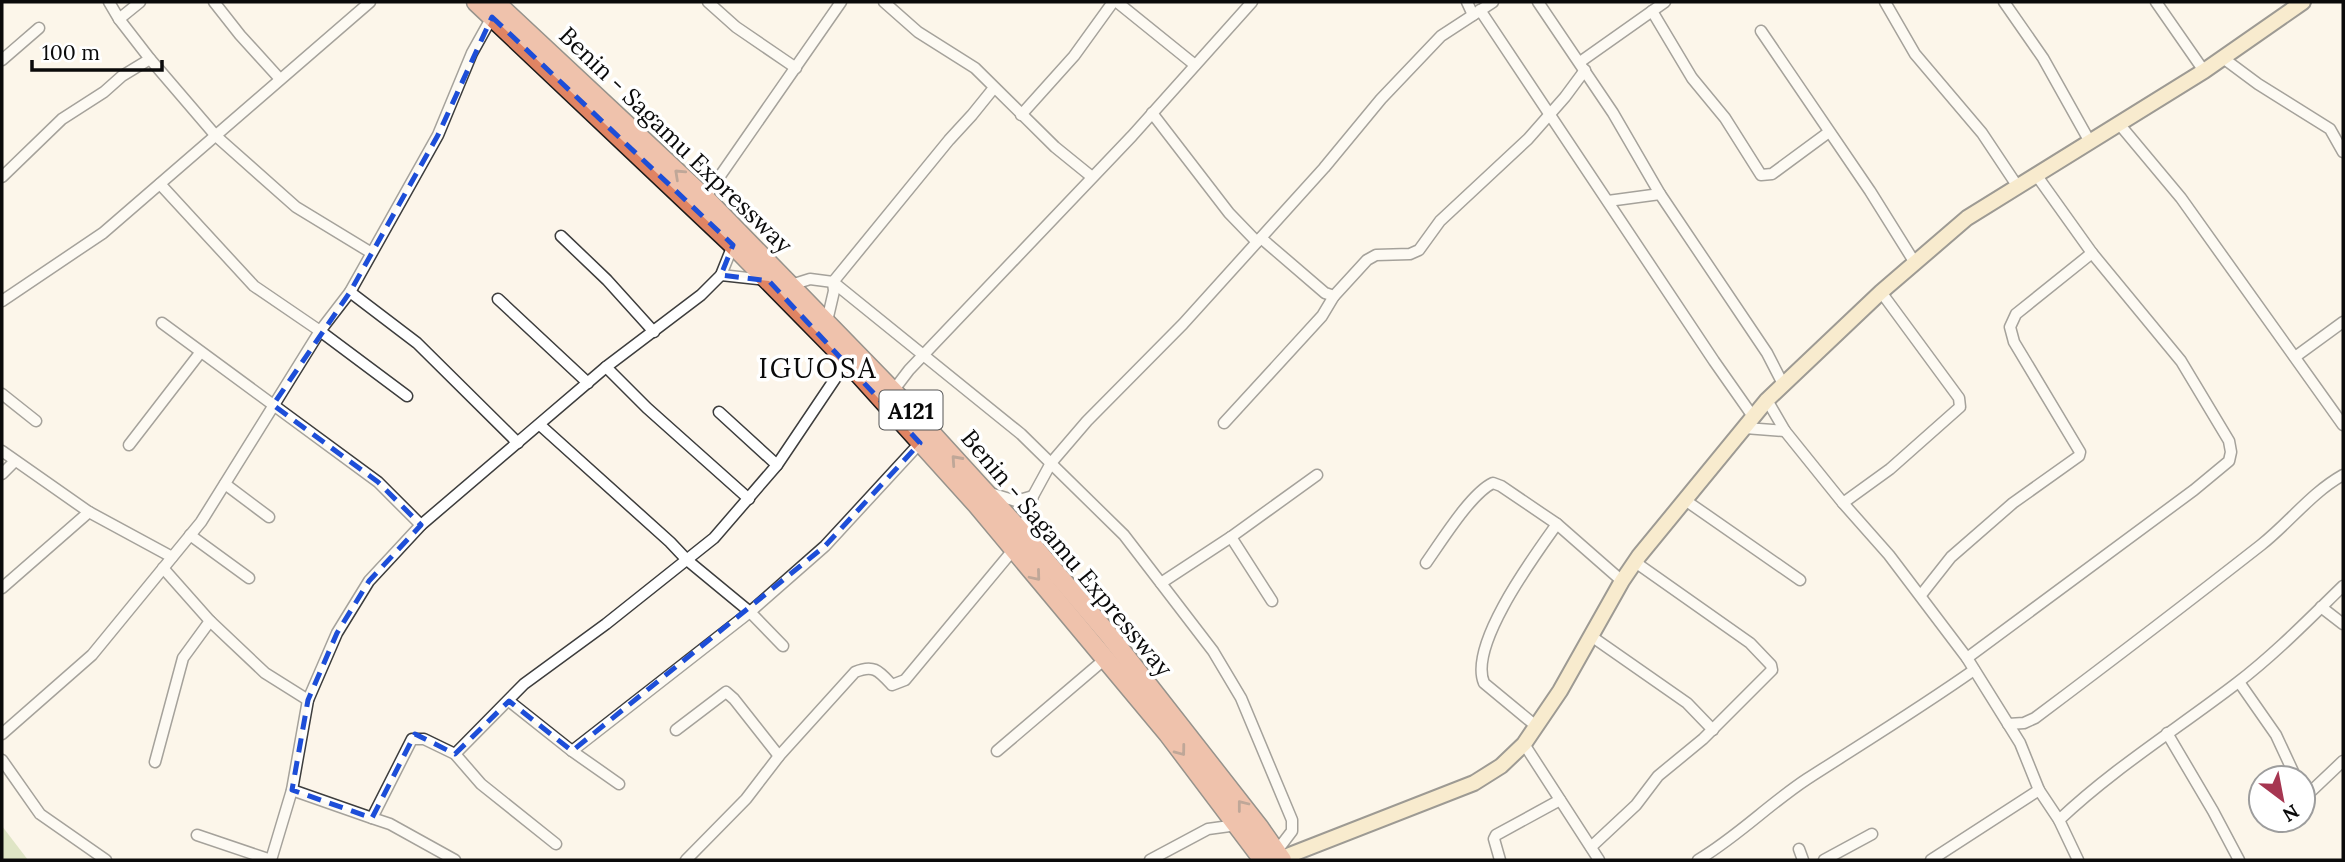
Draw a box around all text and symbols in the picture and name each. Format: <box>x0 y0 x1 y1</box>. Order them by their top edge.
street label: Benin - Sagamu Expressway <box>553 20 800 260</box>
scale bar <box>32 28 161 72</box>
text: 100 m <box>42 39 100 66</box>
one-way arrow <box>674 169 687 182</box>
district label: IGUOSA <box>759 350 877 386</box>
road number: A121 <box>880 390 942 430</box>
street label: Benin - Sagamu Expressway <box>954 423 1180 683</box>
one-way arrow <box>952 455 964 468</box>
one-way arrow <box>1028 568 1040 581</box>
one-way arrow <box>1173 744 1186 756</box>
north arrow <box>2247 764 2317 834</box>
text: N <box>2278 799 2304 828</box>
one-way arrow <box>1237 800 1250 813</box>

